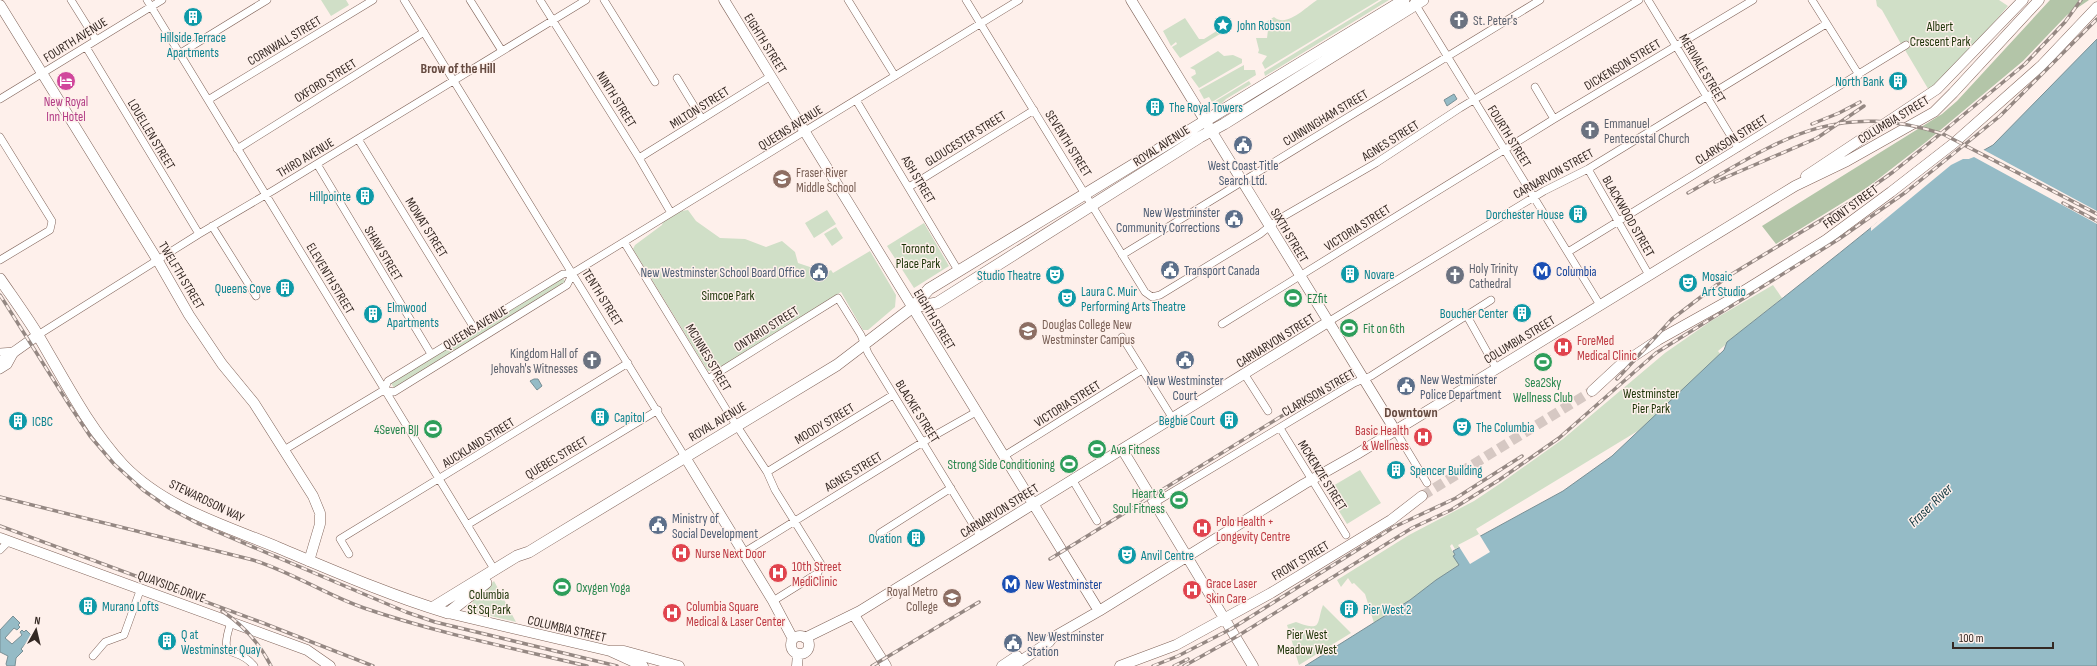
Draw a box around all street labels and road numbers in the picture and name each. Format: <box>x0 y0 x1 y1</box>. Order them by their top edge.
street label: EIGHTH STREET <box>740 11 790 77</box>
street label: CORNWALL STREET <box>245 13 324 69</box>
street label: FOURTH AVENUE <box>41 14 110 66</box>
street label: MERIVALE STREET <box>1675 31 1729 106</box>
street label: DICKENSON STREET <box>1581 36 1664 94</box>
street label: OXFORD STREET <box>291 55 360 106</box>
street label: NINTH STREET <box>593 69 640 130</box>
street label: MILTON STREET <box>667 83 732 132</box>
street label: CUNNINGHAM STREET <box>1280 86 1371 150</box>
street label: COLUMBIA STREET <box>1855 92 1932 147</box>
street label: LOUELLEN STREET <box>124 96 178 173</box>
street label: QUEENS AVENUE <box>755 102 826 154</box>
street label: FOURTH STREET <box>1484 102 1535 171</box>
street label: SEVENTH STREET <box>1041 107 1095 180</box>
street label: GLOUCESTER STREET <box>922 108 1009 170</box>
street label: CLARKSON STREET <box>1692 111 1771 168</box>
street label: AGNES STREET <box>1358 117 1422 165</box>
street label: ROYAL AVENUE <box>1130 122 1193 170</box>
street label: THIRD AVENUE <box>274 135 337 181</box>
street label: CARNARVON STREET <box>1510 145 1597 203</box>
street label: ASH STREET <box>897 152 939 206</box>
street label: BLACKWOOD STREET <box>1598 173 1658 260</box>
street label: FRONT STREET <box>1820 181 1881 232</box>
street label: MOWAT STREET <box>402 195 451 260</box>
street label: VICTORIA STREET <box>1321 201 1394 255</box>
street label: SIXTH STREET <box>1267 206 1312 266</box>
street label: SHAW STREET <box>361 223 406 284</box>
street label: TWELFTH STREET <box>155 239 208 312</box>
street label: ELEVENTH STREET <box>303 240 358 317</box>
street label: TENTH STREET <box>578 266 626 329</box>
street label: EIGHTH STREET <box>910 286 958 353</box>
street label: QUEENS AVENUE <box>440 302 511 353</box>
street label: ONTARIO STREET <box>731 303 802 355</box>
street label: CARNARVON STREET <box>1233 310 1318 371</box>
street label: COLUMBIA STREET <box>1481 312 1558 367</box>
street label: MCINNES STREET <box>682 321 734 394</box>
street label: CLARKSON STREET <box>1279 365 1358 420</box>
street label: BLACKIE STREET <box>892 377 943 446</box>
street label: VICTORIA STREET <box>1031 377 1104 431</box>
street label: ROYAL AVENUE <box>686 398 749 445</box>
street label: MOODY STREET <box>792 400 857 448</box>
street label: AUCKLAND STREET <box>439 414 518 472</box>
street label: QUEBEC STREET <box>522 433 591 483</box>
street label: MCKENZIE STREET <box>1294 437 1350 514</box>
street label: AGNES STREET <box>821 448 885 496</box>
street label: STEWARDSON WAY <box>166 476 247 526</box>
street label: CARNARVON STREET <box>957 480 1042 541</box>
street label: FRONT STREET <box>1269 537 1332 584</box>
street label: QUAYSIDE DRIVE <box>135 567 208 607</box>
street label: COLUMBIA STREET <box>526 612 608 646</box>

